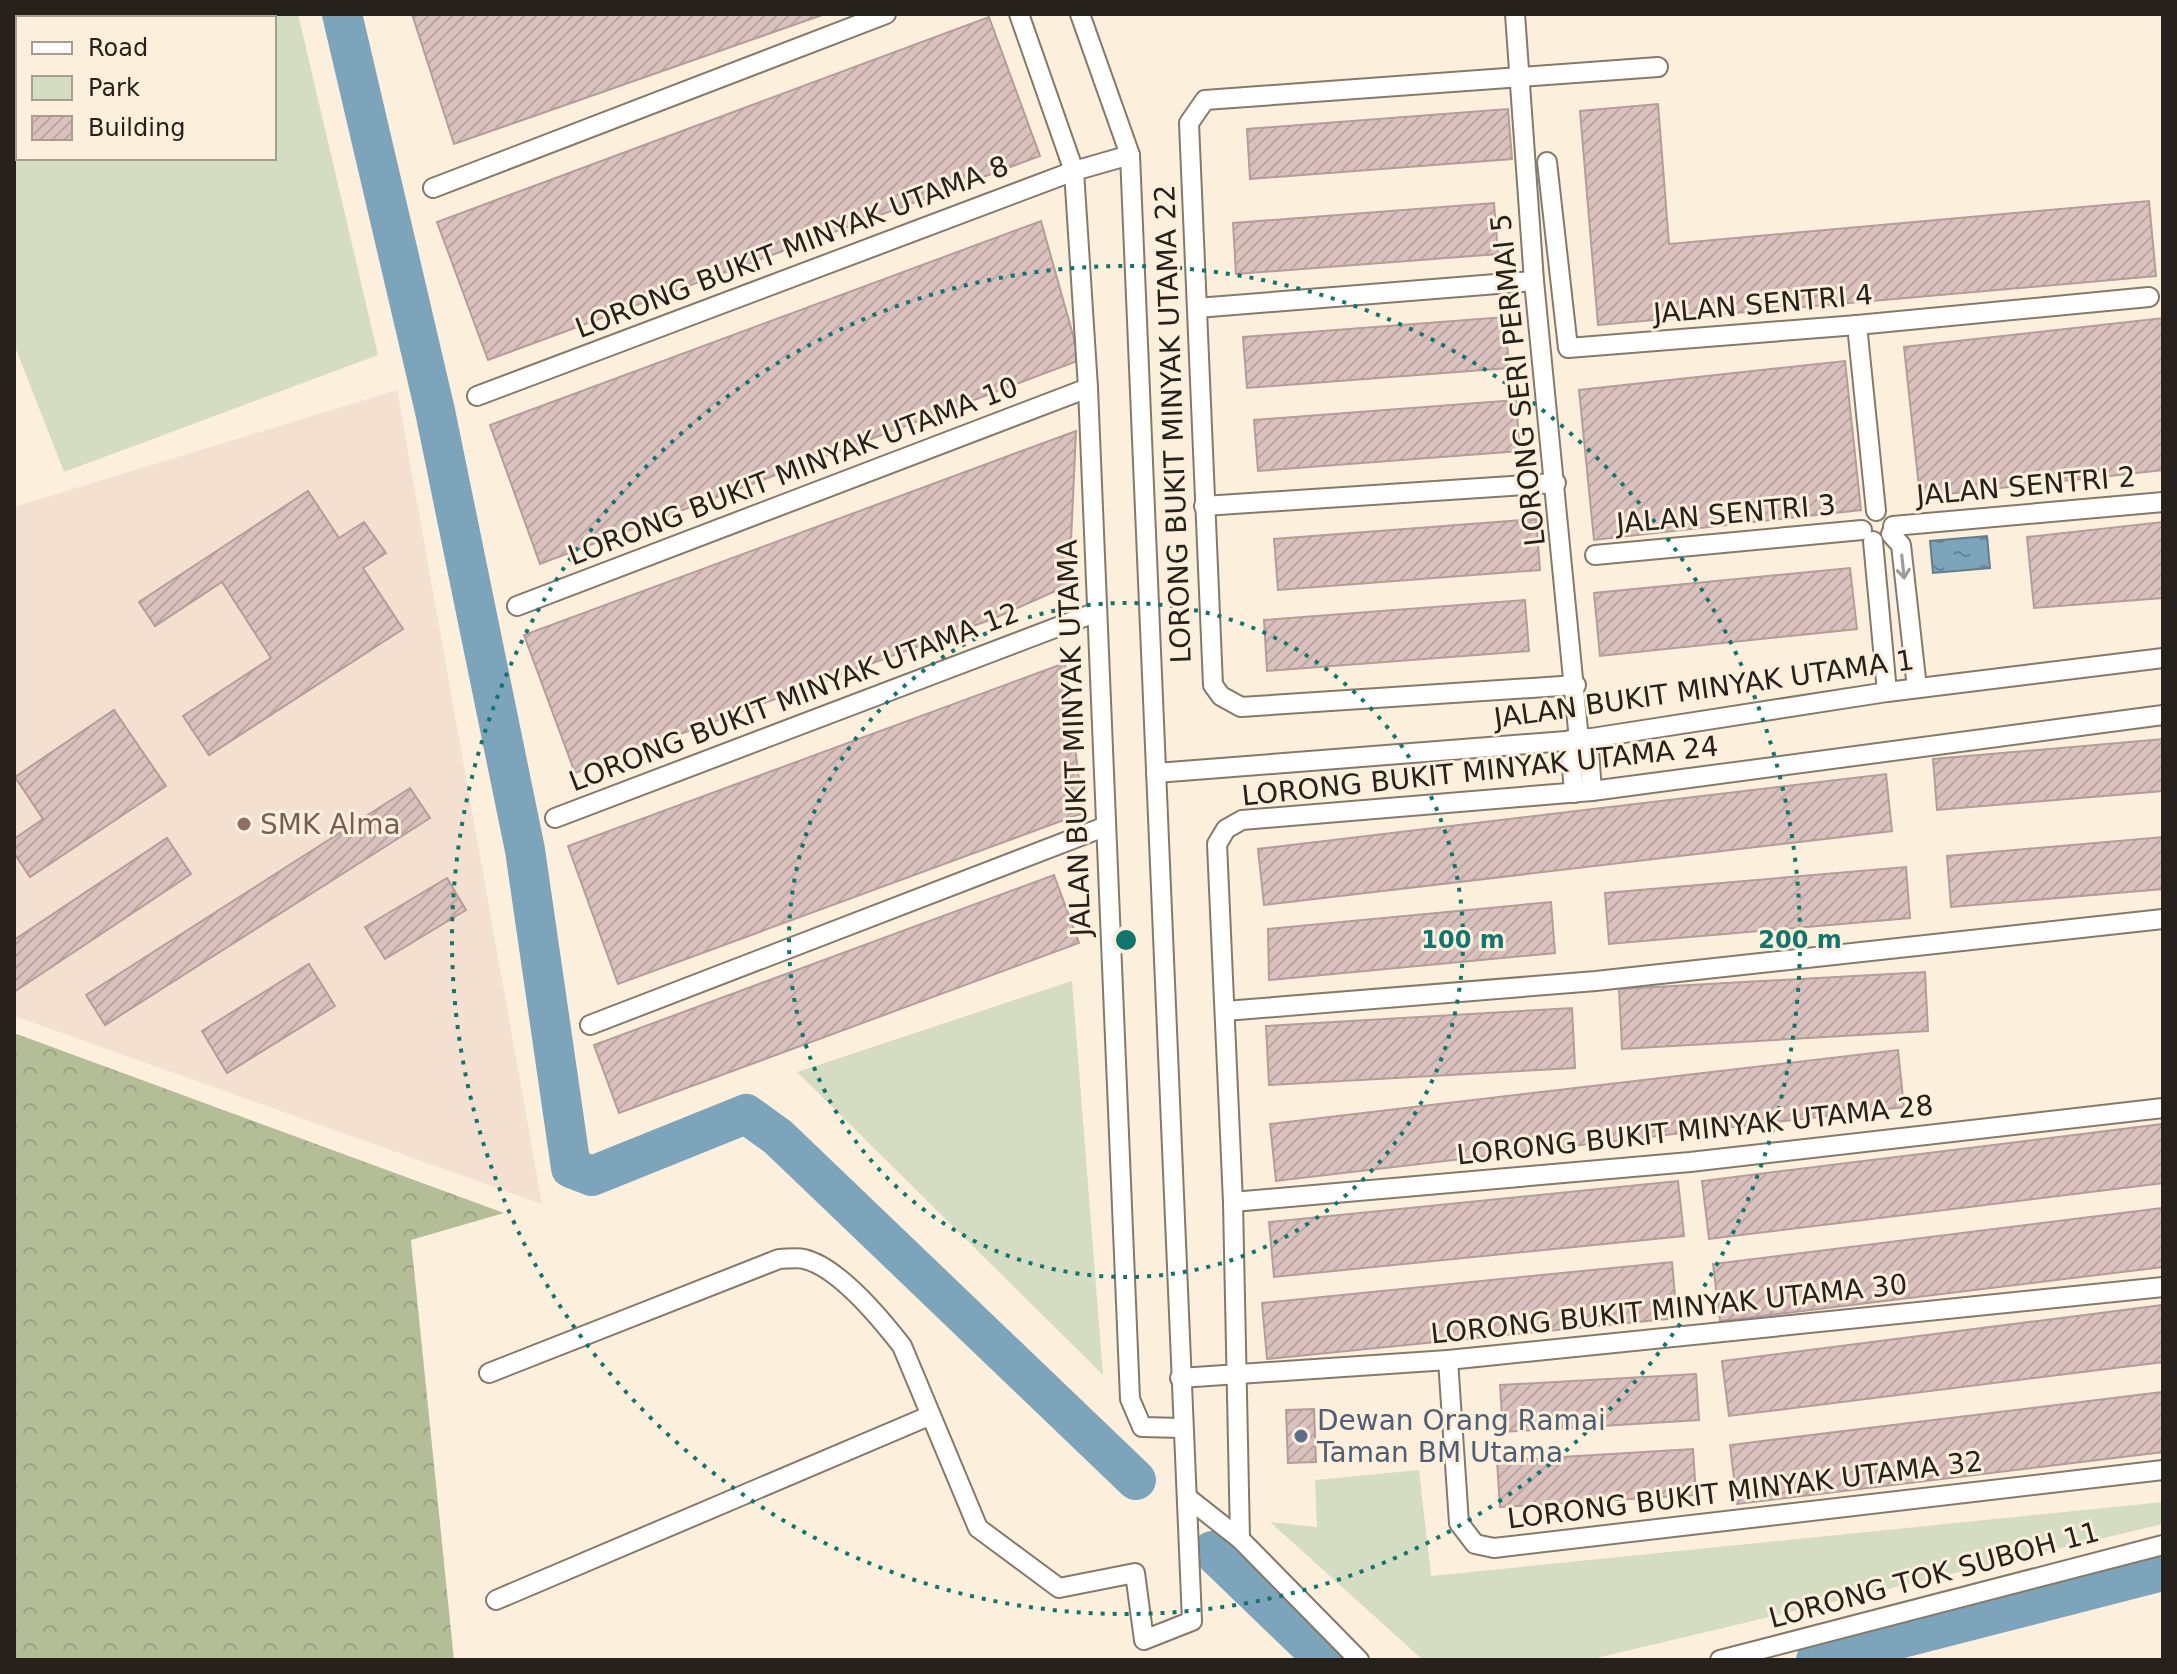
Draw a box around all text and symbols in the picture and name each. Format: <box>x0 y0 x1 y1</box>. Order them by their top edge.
legend <box>16 16 276 160</box>
text: Road <box>88 34 148 62</box>
text: Park <box>88 74 140 102</box>
text: Building <box>88 114 185 142</box>
street label: LORONG BUKIT MINYAK UTAMA 8 <box>571 149 1013 345</box>
street label: LORONG BUKIT MINYAK UTAMA 22 <box>1148 184 1198 664</box>
street label: LORONG SERI PERMAI 5 <box>1484 212 1552 548</box>
street label: JALAN SENTRI 4 <box>1650 278 1874 330</box>
street label: LORONG BUKIT MINYAK UTAMA 10 <box>563 370 1023 572</box>
street label: JALAN SENTRI 2 <box>1913 460 2137 512</box>
street label: JALAN SENTRI 3 <box>1613 488 1837 540</box>
street label: JALAN BUKIT MINYAK UTAMA <box>1051 539 1097 939</box>
one-way arrow <box>1896 553 1911 580</box>
street label: LORONG BUKIT MINYAK UTAMA 12 <box>564 596 1024 798</box>
street label: JALAN BUKIT MINYAK UTAMA 1 <box>1490 643 1916 735</box>
street label: LORONG BUKIT MINYAK UTAMA 24 <box>1240 730 1720 812</box>
place label: SMK Alma <box>260 808 401 841</box>
marker: SMK Alma <box>235 815 253 833</box>
centre of rings <box>1112 926 1140 954</box>
text: 100 m <box>1421 926 1505 954</box>
text: 200 m <box>1758 926 1842 954</box>
street label: LORONG BUKIT MINYAK UTAMA 28 <box>1455 1089 1935 1171</box>
street label: LORONG BUKIT MINYAK UTAMA 30 <box>1429 1268 1909 1350</box>
place label: Dewan Orang Ramai Taman BM Utama <box>1316 1404 1606 1469</box>
marker: Dewan Orang Ramai Taman BM Utama <box>1292 1427 1310 1445</box>
street label: LORONG BUKIT MINYAK UTAMA 32 <box>1505 1444 1985 1536</box>
street label: LORONG TOK SUBOH 11 <box>1765 1515 2103 1635</box>

